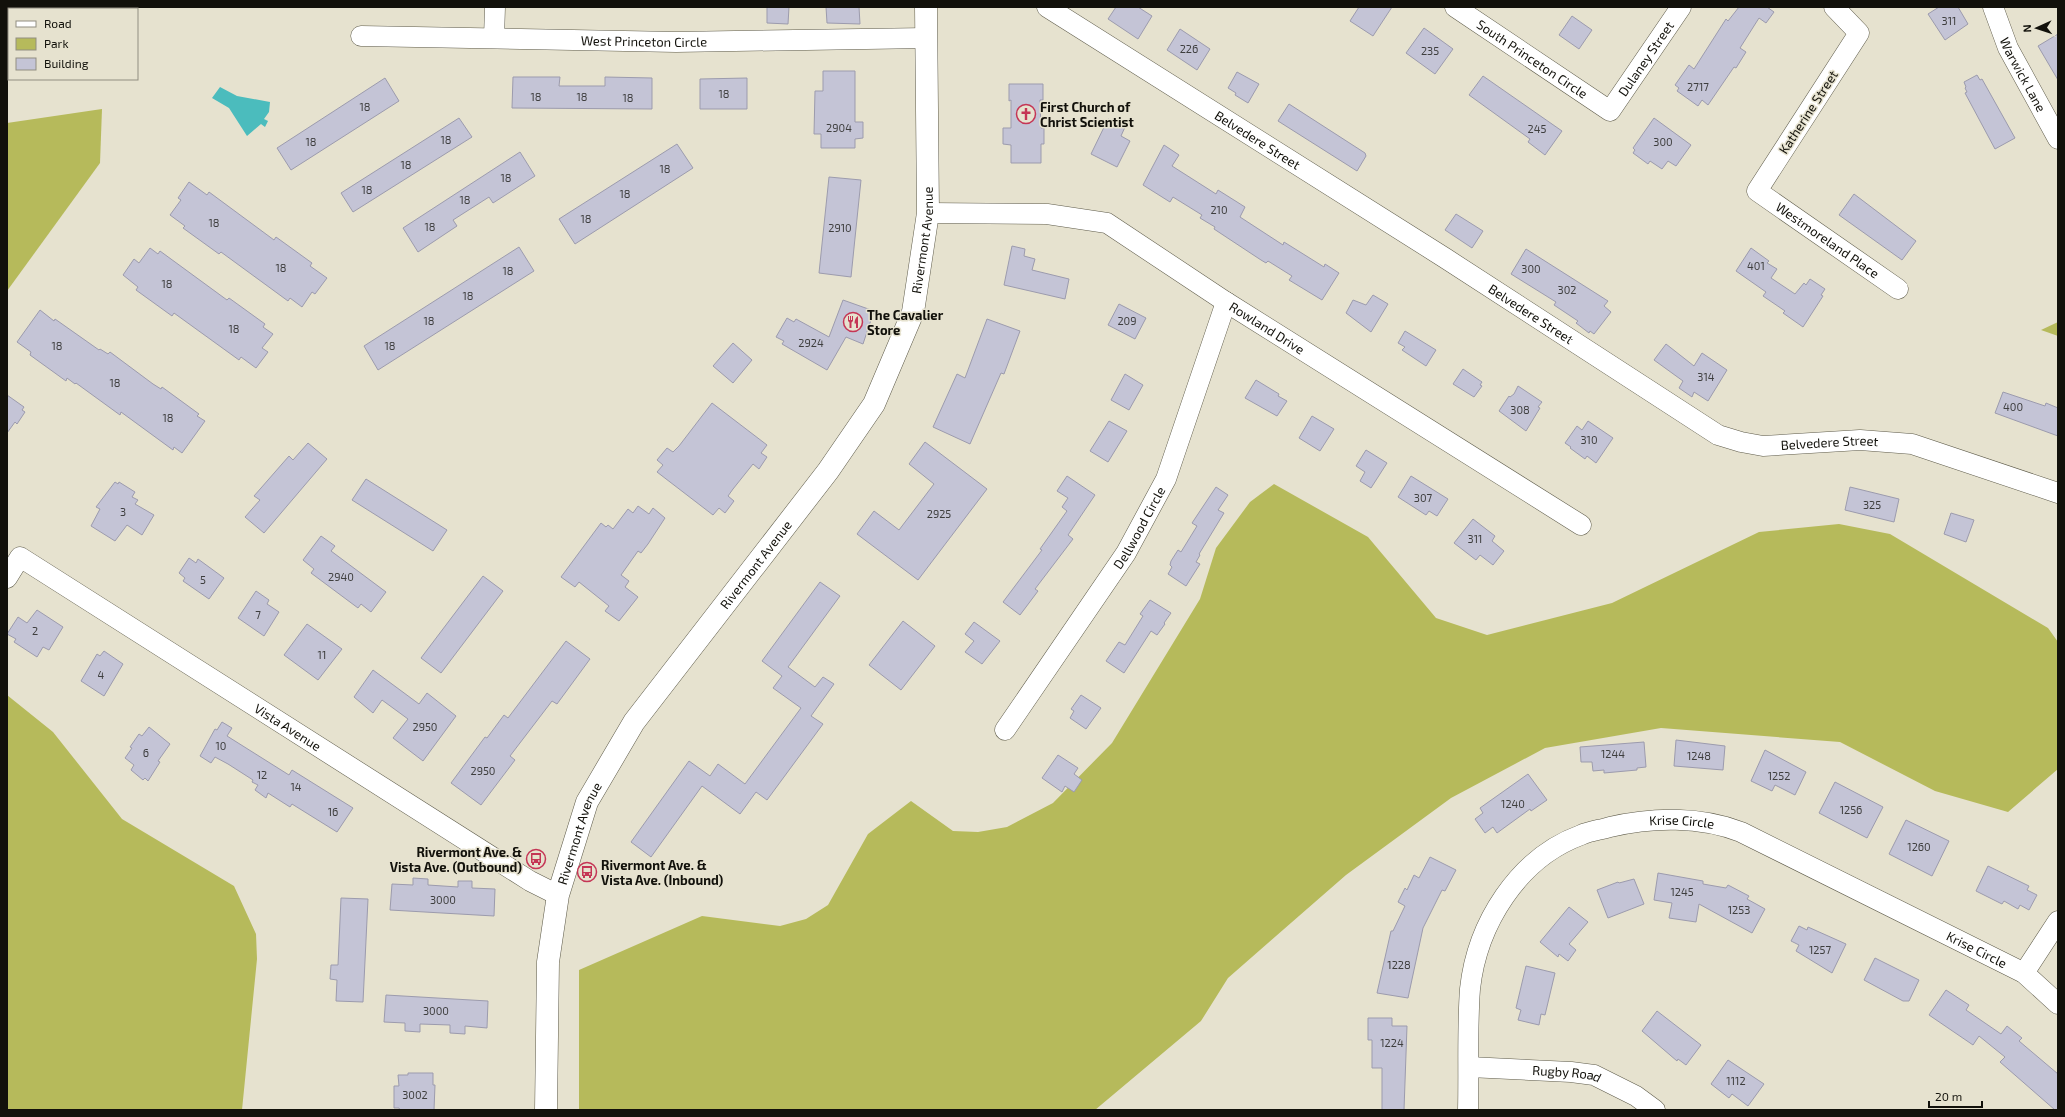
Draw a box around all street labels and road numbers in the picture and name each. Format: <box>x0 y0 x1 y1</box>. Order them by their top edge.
street label: South Princeton Circle <box>1474 16 1591 102</box>
street label: Dulaney Street <box>1615 18 1677 99</box>
street label: West Princeton Circle <box>581 32 707 50</box>
street label: Warwick Lane <box>1997 35 2050 115</box>
street label: Katherine Street <box>1775 67 1841 157</box>
street label: Belvedere Street <box>1212 107 1303 173</box>
street label: Rivermont Avenue <box>908 187 936 295</box>
street label: Westmoreland Place <box>1773 199 1882 281</box>
street label: Belvedere Street <box>1486 280 1576 347</box>
street label: Rowland Drive <box>1226 298 1308 357</box>
street label: Belvedere Street <box>1780 432 1879 453</box>
street label: Dellwood Circle <box>1110 484 1169 572</box>
street label: Rivermont Avenue <box>716 517 795 612</box>
street label: Vista Avenue <box>251 700 324 754</box>
street label: Rivermont Avenue <box>554 779 605 887</box>
street label: Krise Circle <box>1649 812 1716 832</box>
street label: Krise Circle <box>1944 928 2010 971</box>
street label: Rugby Road <box>1532 1062 1604 1085</box>

